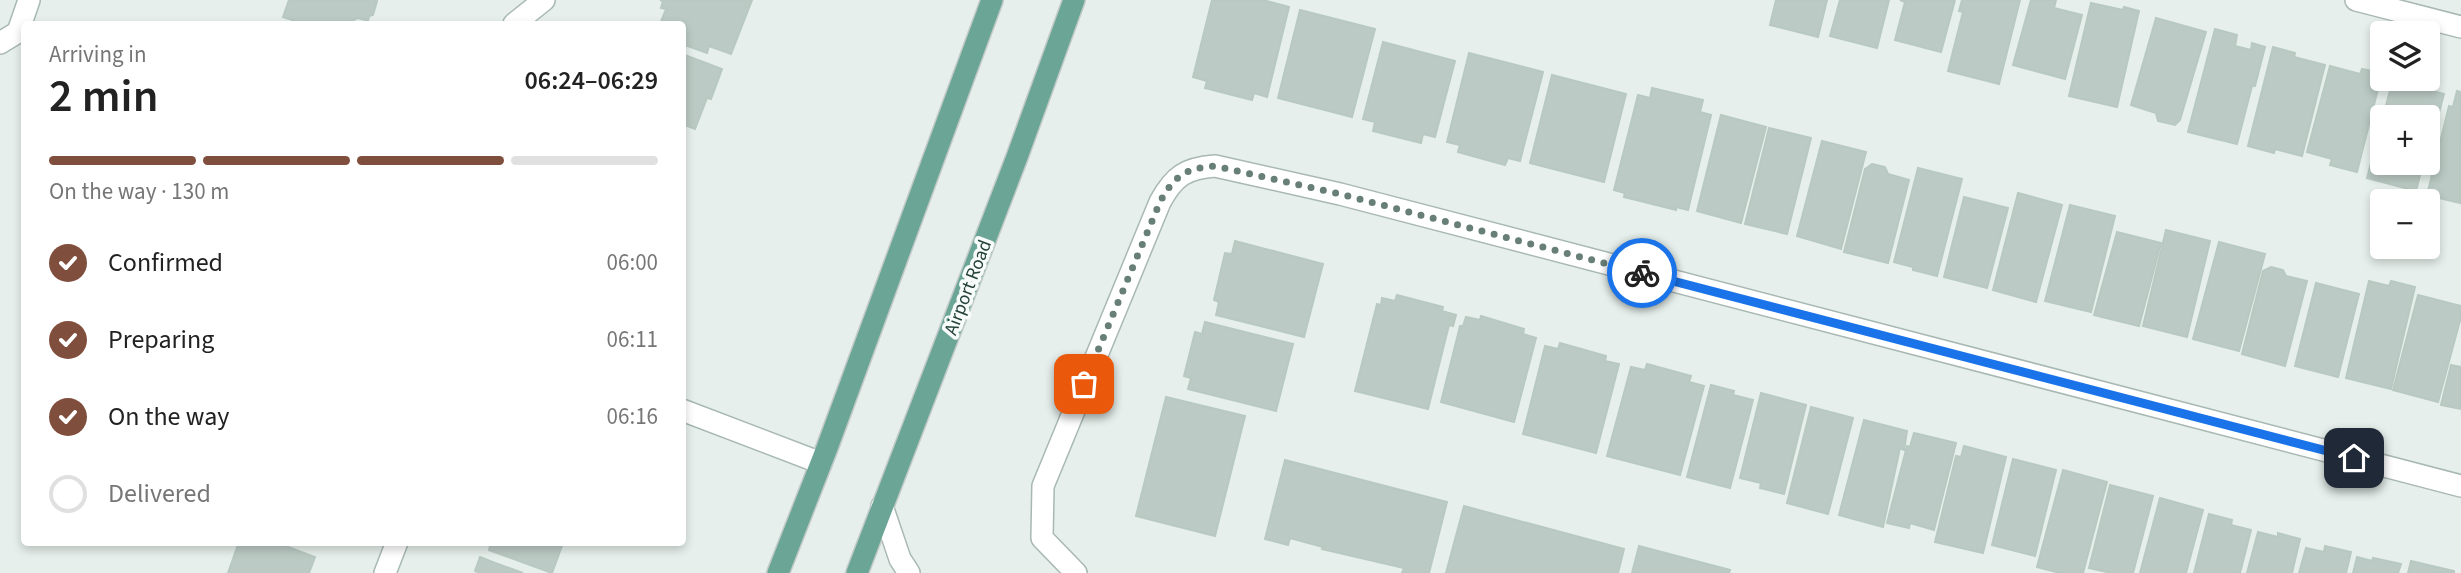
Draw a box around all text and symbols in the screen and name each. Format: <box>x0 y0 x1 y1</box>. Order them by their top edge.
map controls <box>2370 21 2440 259</box>
button: layers <box>2370 21 2440 91</box>
text: Arriving in <box>49 38 147 71</box>
text: 06:24–06:29 <box>525 62 658 99</box>
text: 2 min <box>49 64 158 129</box>
button: + <box>2370 105 2440 175</box>
text: On the way · 130 m <box>49 175 229 208</box>
button: − <box>2370 189 2440 259</box>
street label: Airport Road <box>938 236 999 339</box>
courier <box>1607 238 1677 308</box>
icon: check <box>49 244 87 282</box>
text: Confirmed <box>108 244 223 281</box>
text: 06:00 <box>607 246 658 279</box>
icon: bike <box>1623 254 1661 292</box>
icon: check <box>49 321 87 359</box>
text: Preparing <box>108 321 214 358</box>
text: 06:11 <box>607 323 658 356</box>
pin <box>1054 354 1114 414</box>
icon: bag <box>1065 365 1103 403</box>
icon: check <box>49 398 87 436</box>
text: On the way <box>108 398 229 435</box>
text: 06:16 <box>607 400 658 433</box>
pin <box>2324 428 2384 488</box>
icon: home <box>2335 439 2373 477</box>
text: Delivered <box>108 475 211 512</box>

